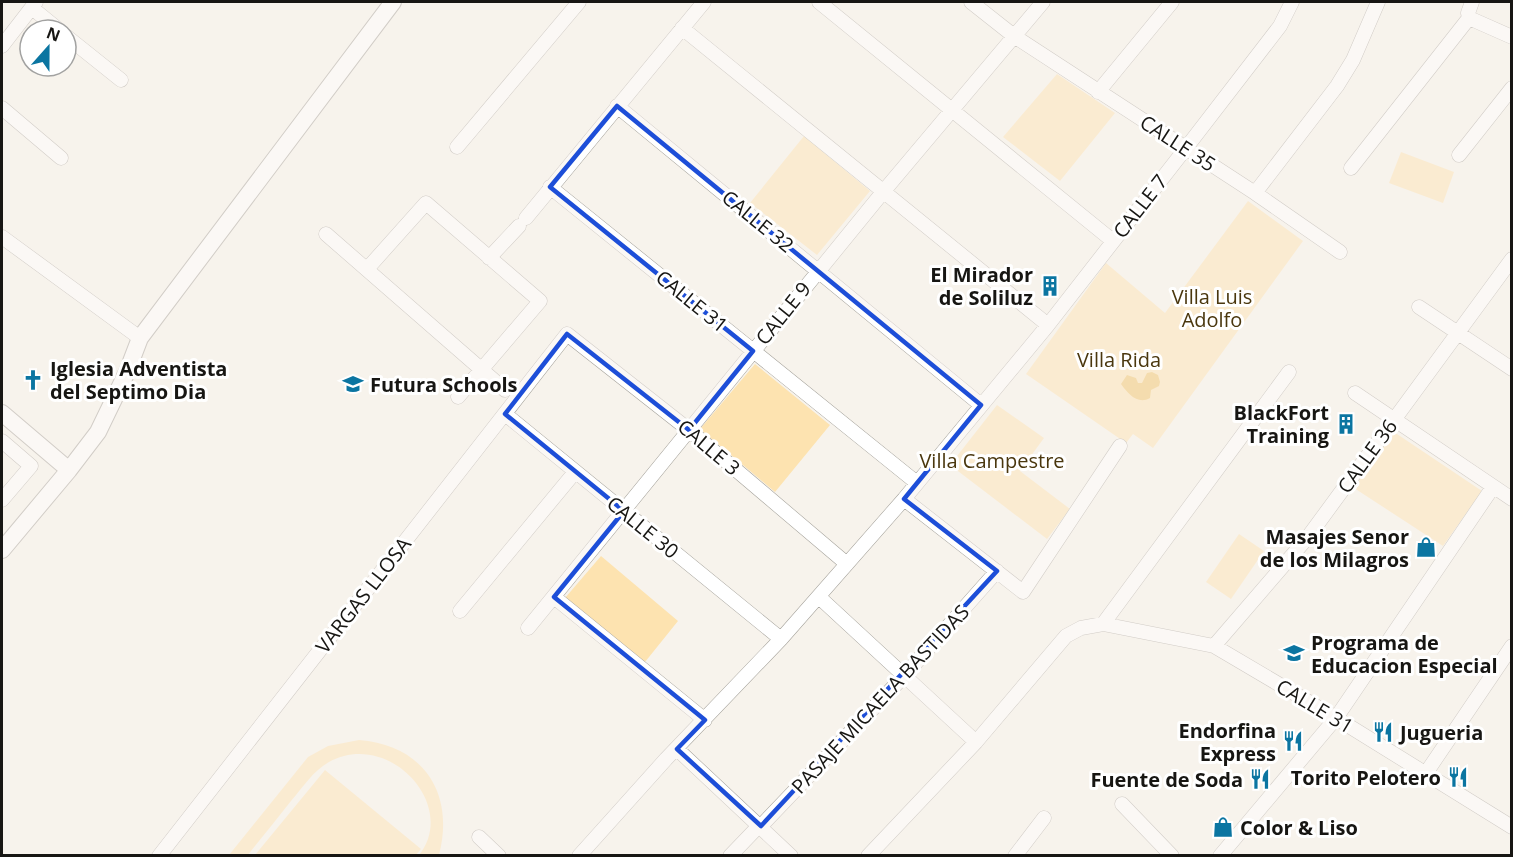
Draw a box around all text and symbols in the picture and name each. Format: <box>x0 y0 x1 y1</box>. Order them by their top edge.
north arrow <box>18 18 78 78</box>
text: N <box>43 21 63 47</box>
street label: CALLE 35 <box>1135 108 1221 178</box>
street label: CALLE 7 <box>1107 169 1173 243</box>
street label: CALLE 32 <box>716 184 800 258</box>
place label: El Mirador de Soliluz <box>930 261 1033 311</box>
street label: CALLE 31 <box>650 264 734 338</box>
building icon: El Mirador de Soliluz <box>1038 274 1062 298</box>
street label: CALLE 9 <box>749 276 817 350</box>
park label: Villa Luis Adolfo <box>1172 283 1252 333</box>
park label: Villa Rida <box>1077 346 1161 373</box>
place label: Iglesia Adventista del Septimo Dia <box>50 355 227 405</box>
church icon: Iglesia Adventista del Septimo Dia <box>21 368 45 392</box>
place label: Futura Schools <box>370 371 518 398</box>
school or university icon: Futura Schools <box>341 372 365 396</box>
place label: BlackFort Training <box>1234 399 1330 449</box>
building icon: BlackFort Training <box>1334 412 1358 436</box>
street label: CALLE 3 <box>672 413 746 481</box>
street label: CALLE 36 <box>1331 414 1403 498</box>
park label: Villa Campestre <box>919 447 1065 474</box>
street label: CALLE 30 <box>601 490 685 564</box>
place label: Masajes Senor de los Milagros <box>1260 523 1409 573</box>
street label: VARGAS LLOSA <box>309 531 417 659</box>
shop icon: Masajes Senor de los Milagros <box>1414 535 1438 559</box>
street label: PASAJE MICAELA BASTIDAS <box>785 599 975 799</box>
place label: Programa de Educacion Especial <box>1311 629 1498 679</box>
school or university icon: Programa de Educacion Especial <box>1282 641 1306 665</box>
street label: CALLE 31 <box>1271 672 1359 740</box>
place label: Endorfina Express <box>1178 717 1276 767</box>
place label: Jugueria <box>1398 719 1483 746</box>
restaurant icon: Jugueria <box>1371 720 1395 744</box>
restaurant icon: Endorfina Express <box>1281 729 1305 753</box>
place label: Torito Pelotero <box>1291 764 1441 791</box>
restaurant icon: Torito Pelotero <box>1446 765 1470 789</box>
place label: Fuente de Soda <box>1090 766 1243 793</box>
restaurant icon: Fuente de Soda <box>1248 767 1272 791</box>
place label: Color & Liso <box>1240 814 1358 841</box>
shop icon: Color & Liso <box>1211 815 1235 839</box>

